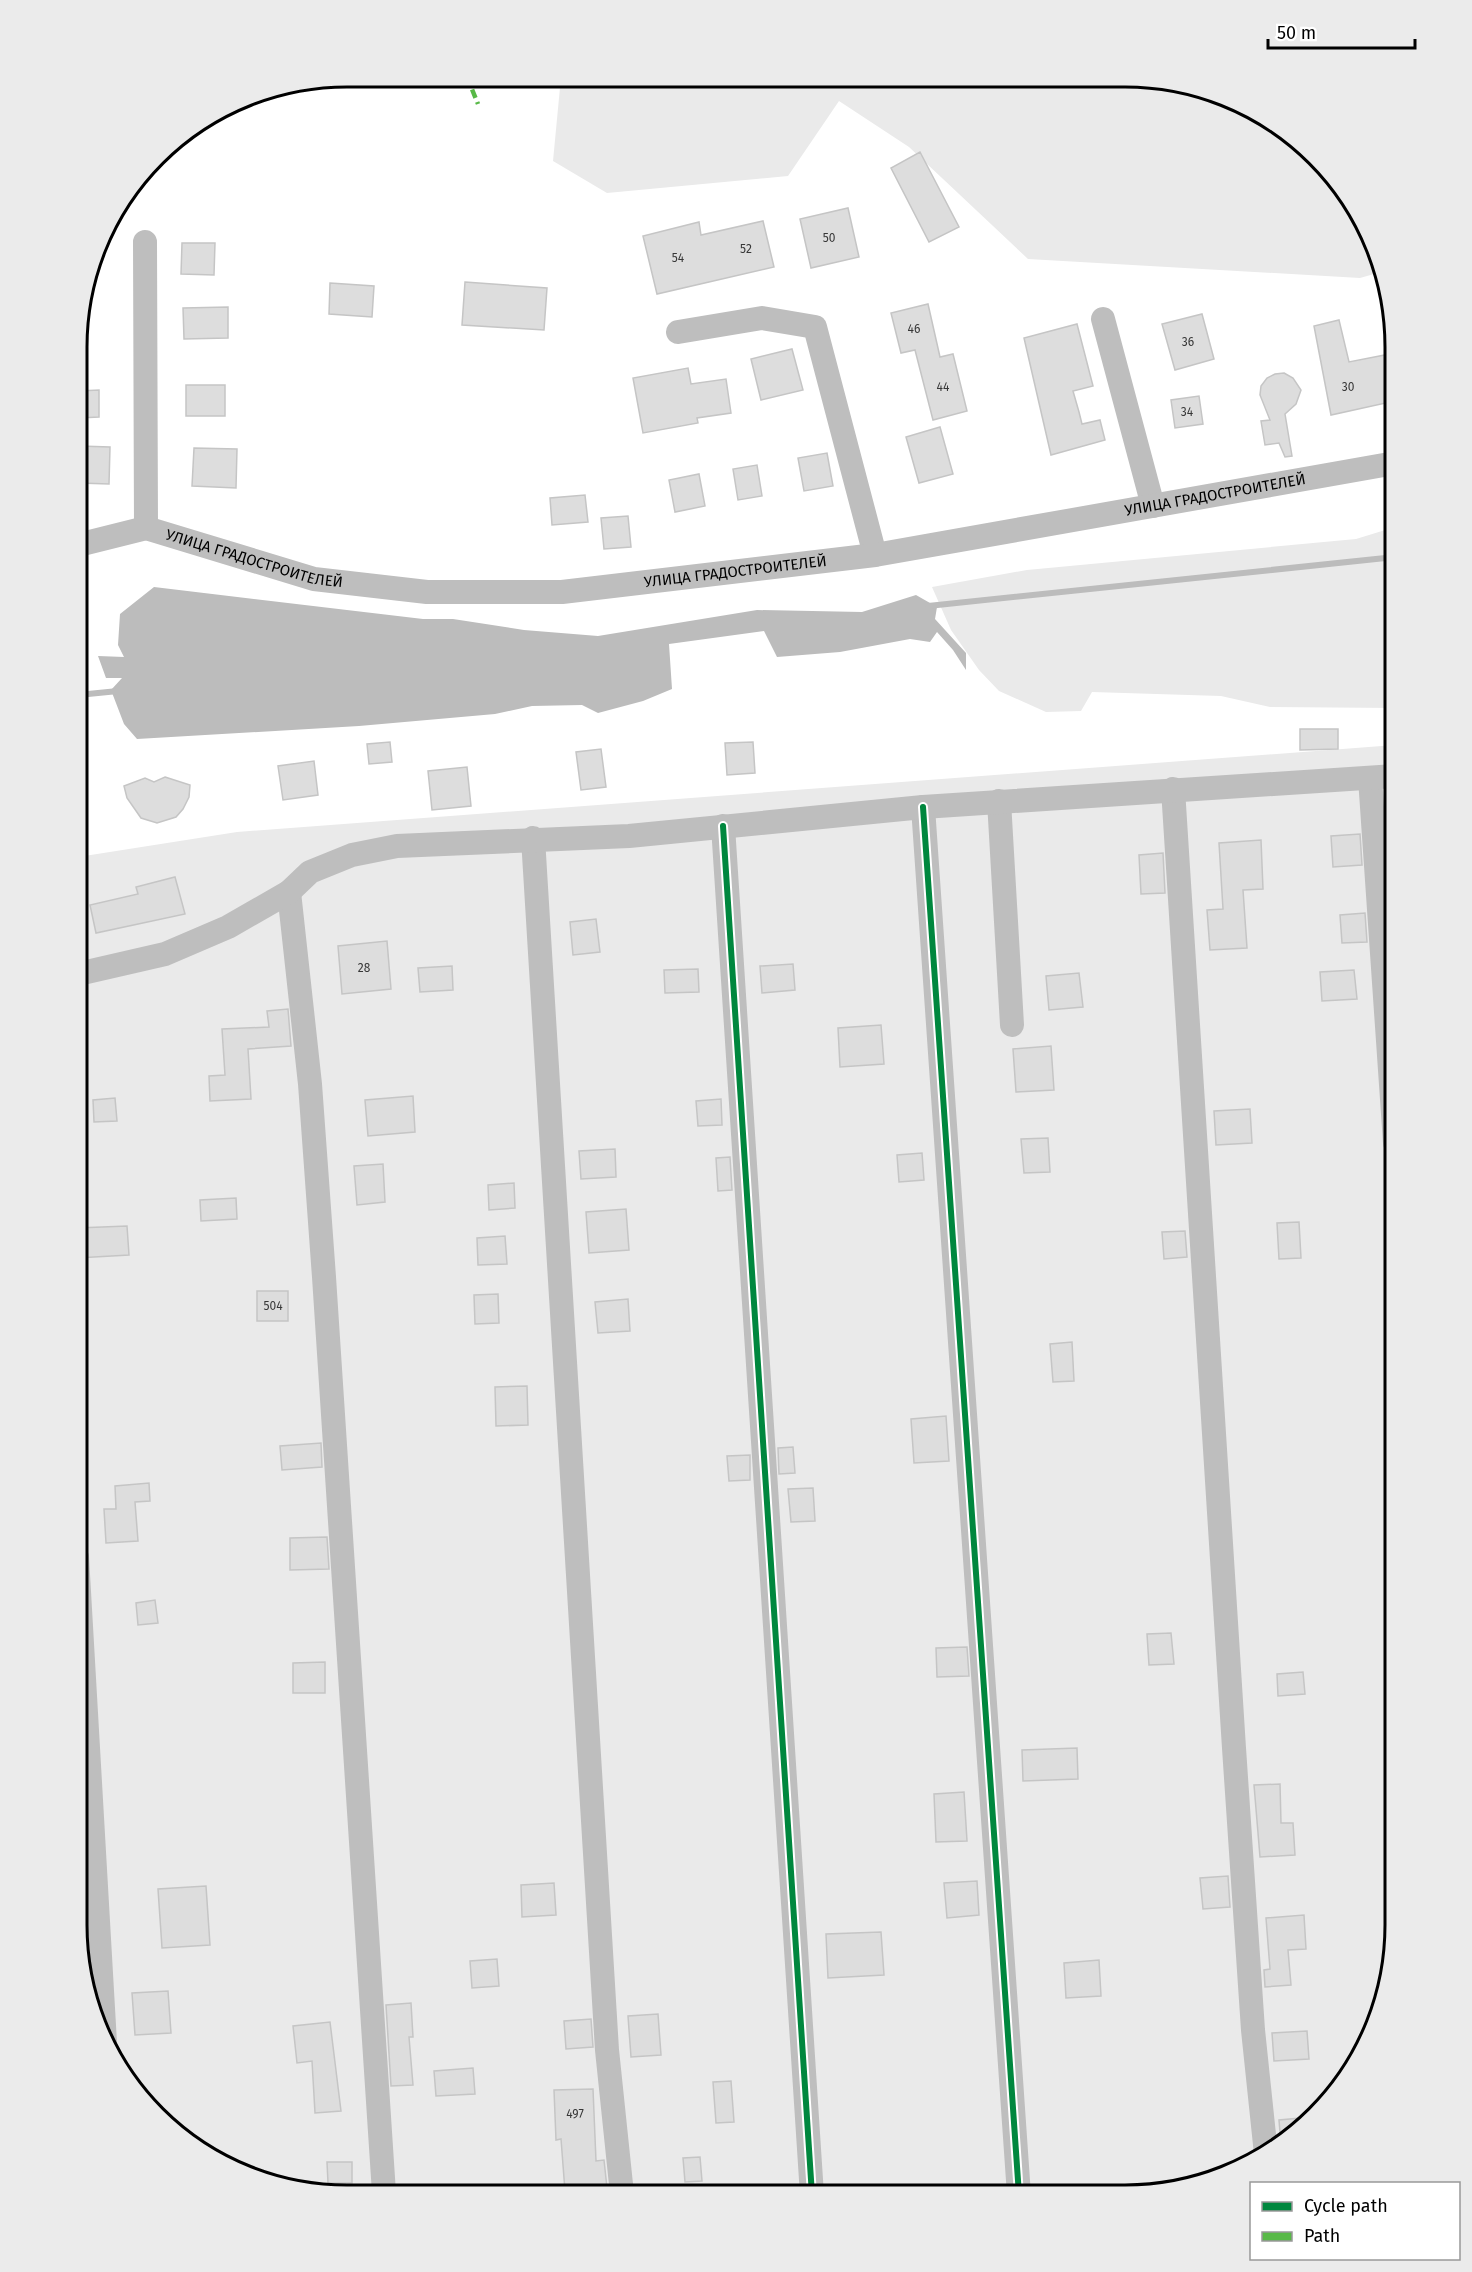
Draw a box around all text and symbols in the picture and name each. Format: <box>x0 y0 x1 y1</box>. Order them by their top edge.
scale bar <box>1268 12 1415 50</box>
text: 50 m <box>1277 22 1316 44</box>
house number: 50 <box>823 231 836 245</box>
house number: 52 <box>740 242 752 256</box>
house number: 54 <box>672 251 685 265</box>
house number: 46 <box>908 322 920 336</box>
house number: 36 <box>1182 335 1194 349</box>
house number: 44 <box>937 380 950 394</box>
house number: 30 <box>1342 380 1355 394</box>
house number: 34 <box>1181 405 1194 419</box>
street label: УЛИЦА ГРАДОСТРОИТЕЛЕЙ <box>1123 470 1307 520</box>
street label: УЛИЦА ГРАДОСТРОИТЕЛЕЙ <box>164 526 344 591</box>
street label: УЛИЦА ГРАДОСТРОИТЕЛЕЙ <box>643 552 828 591</box>
house number: 28 <box>358 961 371 975</box>
house number: 504 <box>263 1299 283 1313</box>
house number: 497 <box>566 2107 584 2121</box>
legend <box>1250 2182 1460 2260</box>
text: Cycle path <box>1304 2195 1388 2217</box>
text: Path <box>1304 2225 1340 2247</box>

